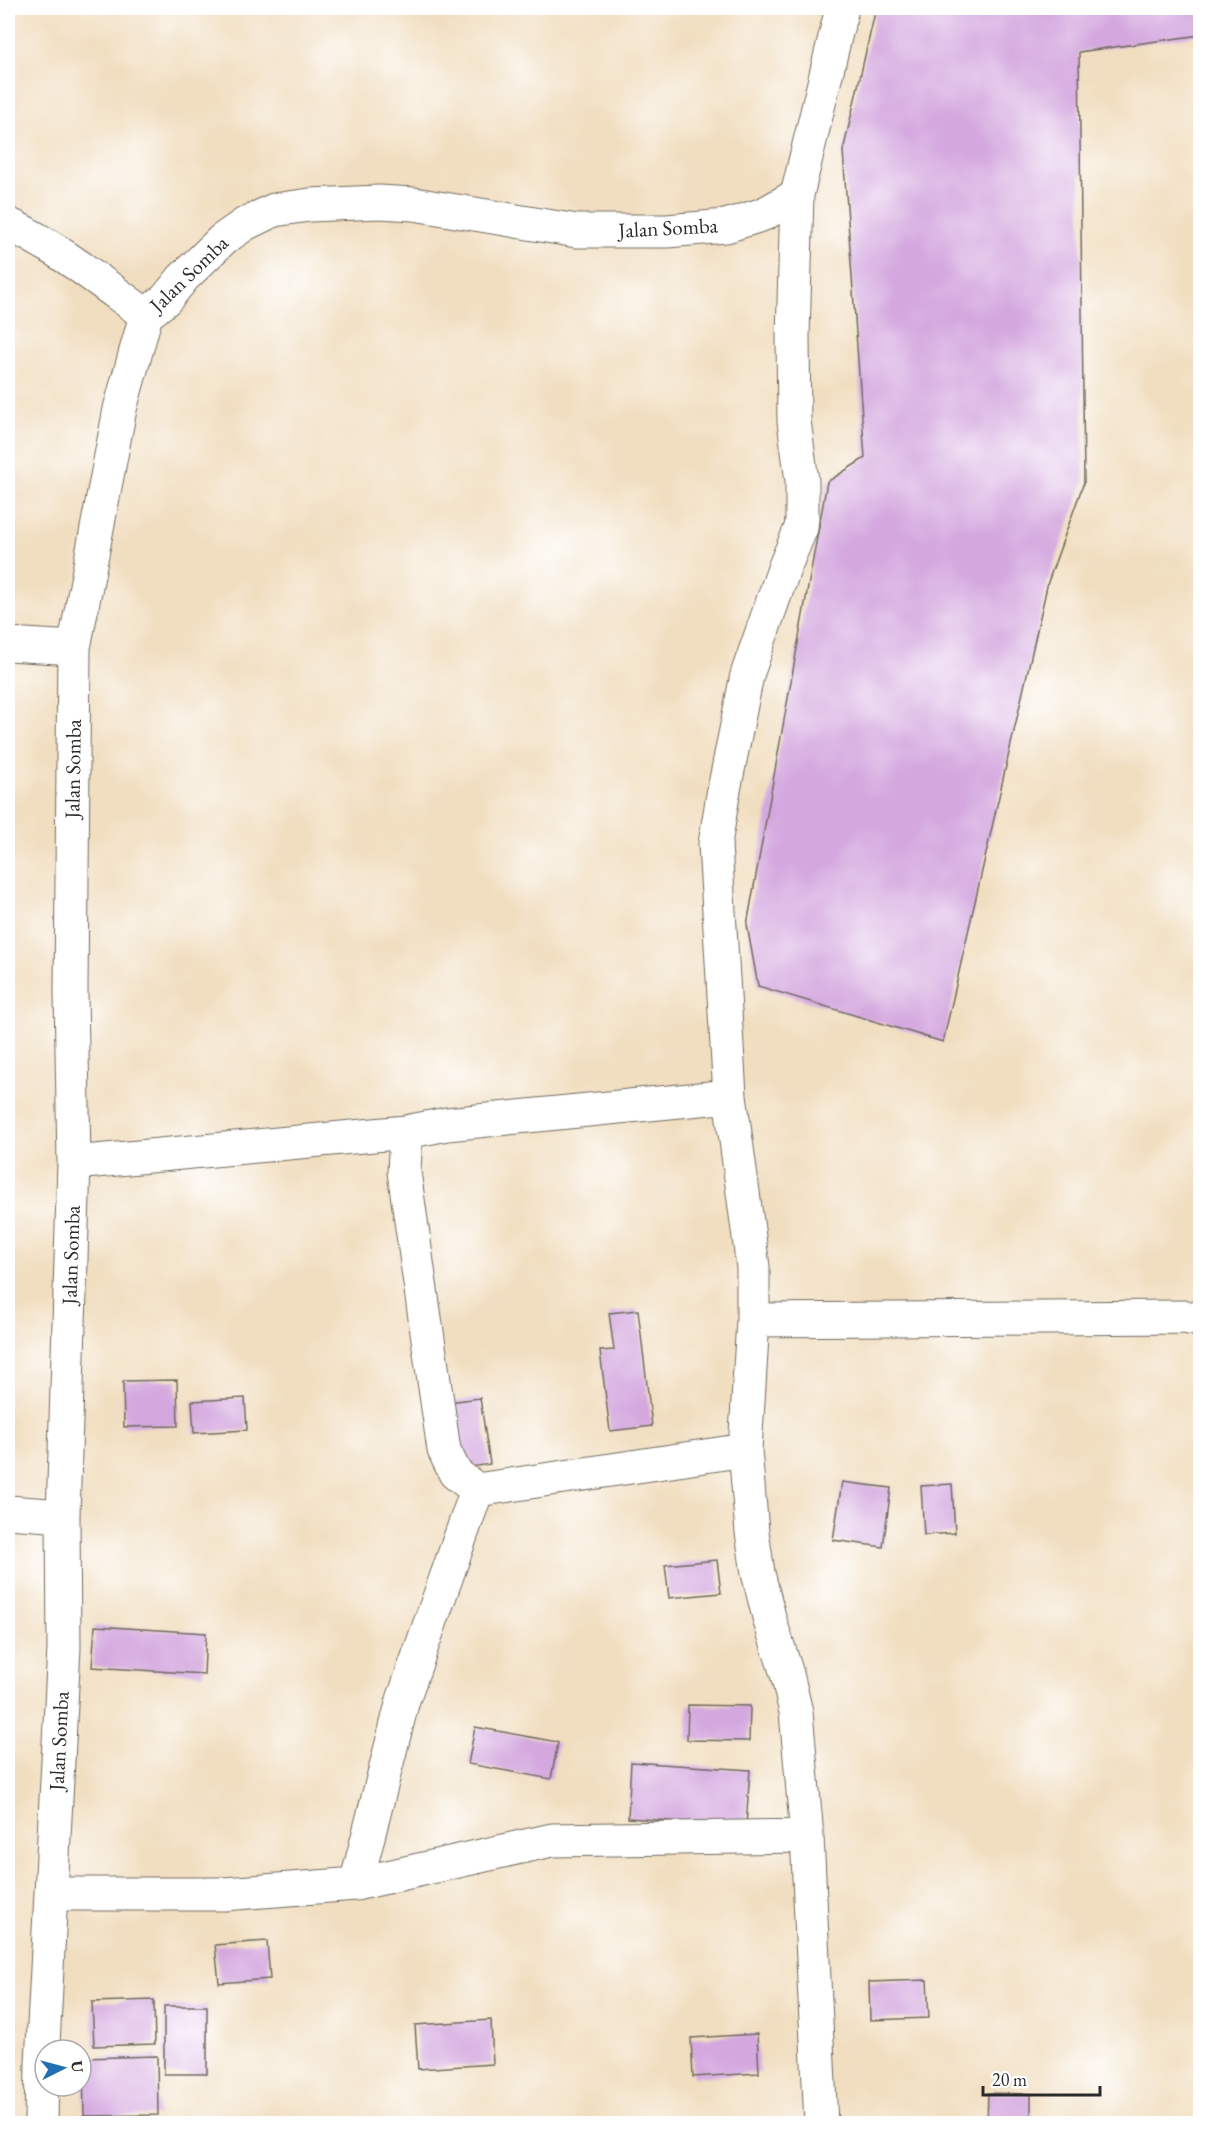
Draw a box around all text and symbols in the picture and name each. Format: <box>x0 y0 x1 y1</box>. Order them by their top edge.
street label: Jalan Somba <box>616 211 719 244</box>
street label: Jalan Somba <box>142 229 234 319</box>
street label: Jalan Somba <box>58 718 87 821</box>
street label: Jalan Somba <box>55 1204 86 1307</box>
street label: Jalan Somba <box>42 1690 75 1793</box>
north arrow <box>33 2038 93 2098</box>
text: U <box>66 2059 88 2074</box>
scale bar <box>983 2059 1100 2097</box>
text: 20 m <box>992 2068 1027 2091</box>

